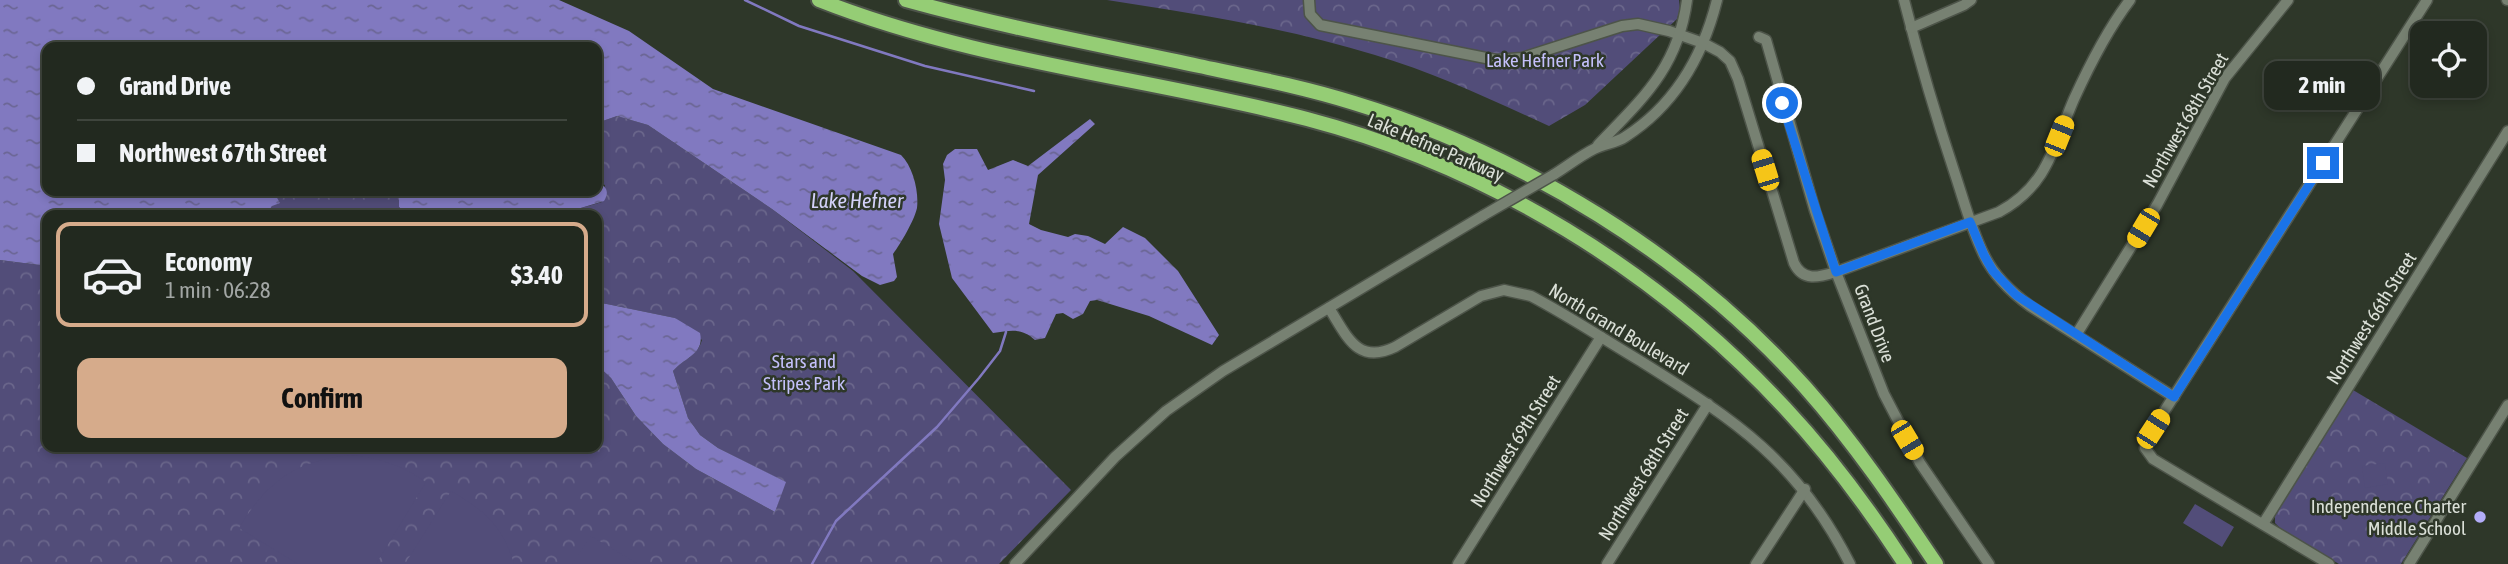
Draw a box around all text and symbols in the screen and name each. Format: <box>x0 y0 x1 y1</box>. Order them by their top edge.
map controls <box>2410 21 2487 98</box>
button: locate <box>2410 21 2487 98</box>
park label: Lake Hefner Park <box>1486 49 1605 71</box>
street label: Northwest 68th Street <box>2138 49 2232 191</box>
callout: 2 min <box>2265 61 2381 110</box>
text: Grand Drive <box>119 71 231 101</box>
text: 2 min <box>2299 72 2345 98</box>
route start <box>1766 87 1798 119</box>
street label: Lake Hefner Parkway <box>1365 108 1508 186</box>
car <box>2042 113 2077 159</box>
text: Northwest 67th Street <box>119 138 327 168</box>
car <box>1749 147 1782 193</box>
route end <box>2307 147 2339 179</box>
water label: Lake Hefner <box>811 188 904 212</box>
car <box>2124 205 2163 251</box>
icon: car <box>81 243 144 306</box>
text: Economy <box>165 247 252 277</box>
street label: Northwest 66th Street <box>2321 248 2421 388</box>
text: $3.40 <box>511 260 563 290</box>
text: 1 min · 06:28 <box>165 277 271 303</box>
street label: North Grand Boulevard <box>1545 279 1693 379</box>
street label: Grand Drive <box>1850 281 1900 365</box>
park label: Stars and Stripes Park <box>763 350 846 394</box>
button: Confirm <box>77 358 567 438</box>
street label: Northwest 69th Street <box>1465 371 1565 511</box>
street label: Northwest 68th Street <box>1593 404 1693 544</box>
car <box>2133 406 2174 452</box>
car <box>1888 417 1927 463</box>
place label: Independence Charter Middle School <box>2311 495 2466 539</box>
marker: Independence Charter Middle School <box>2472 509 2488 525</box>

